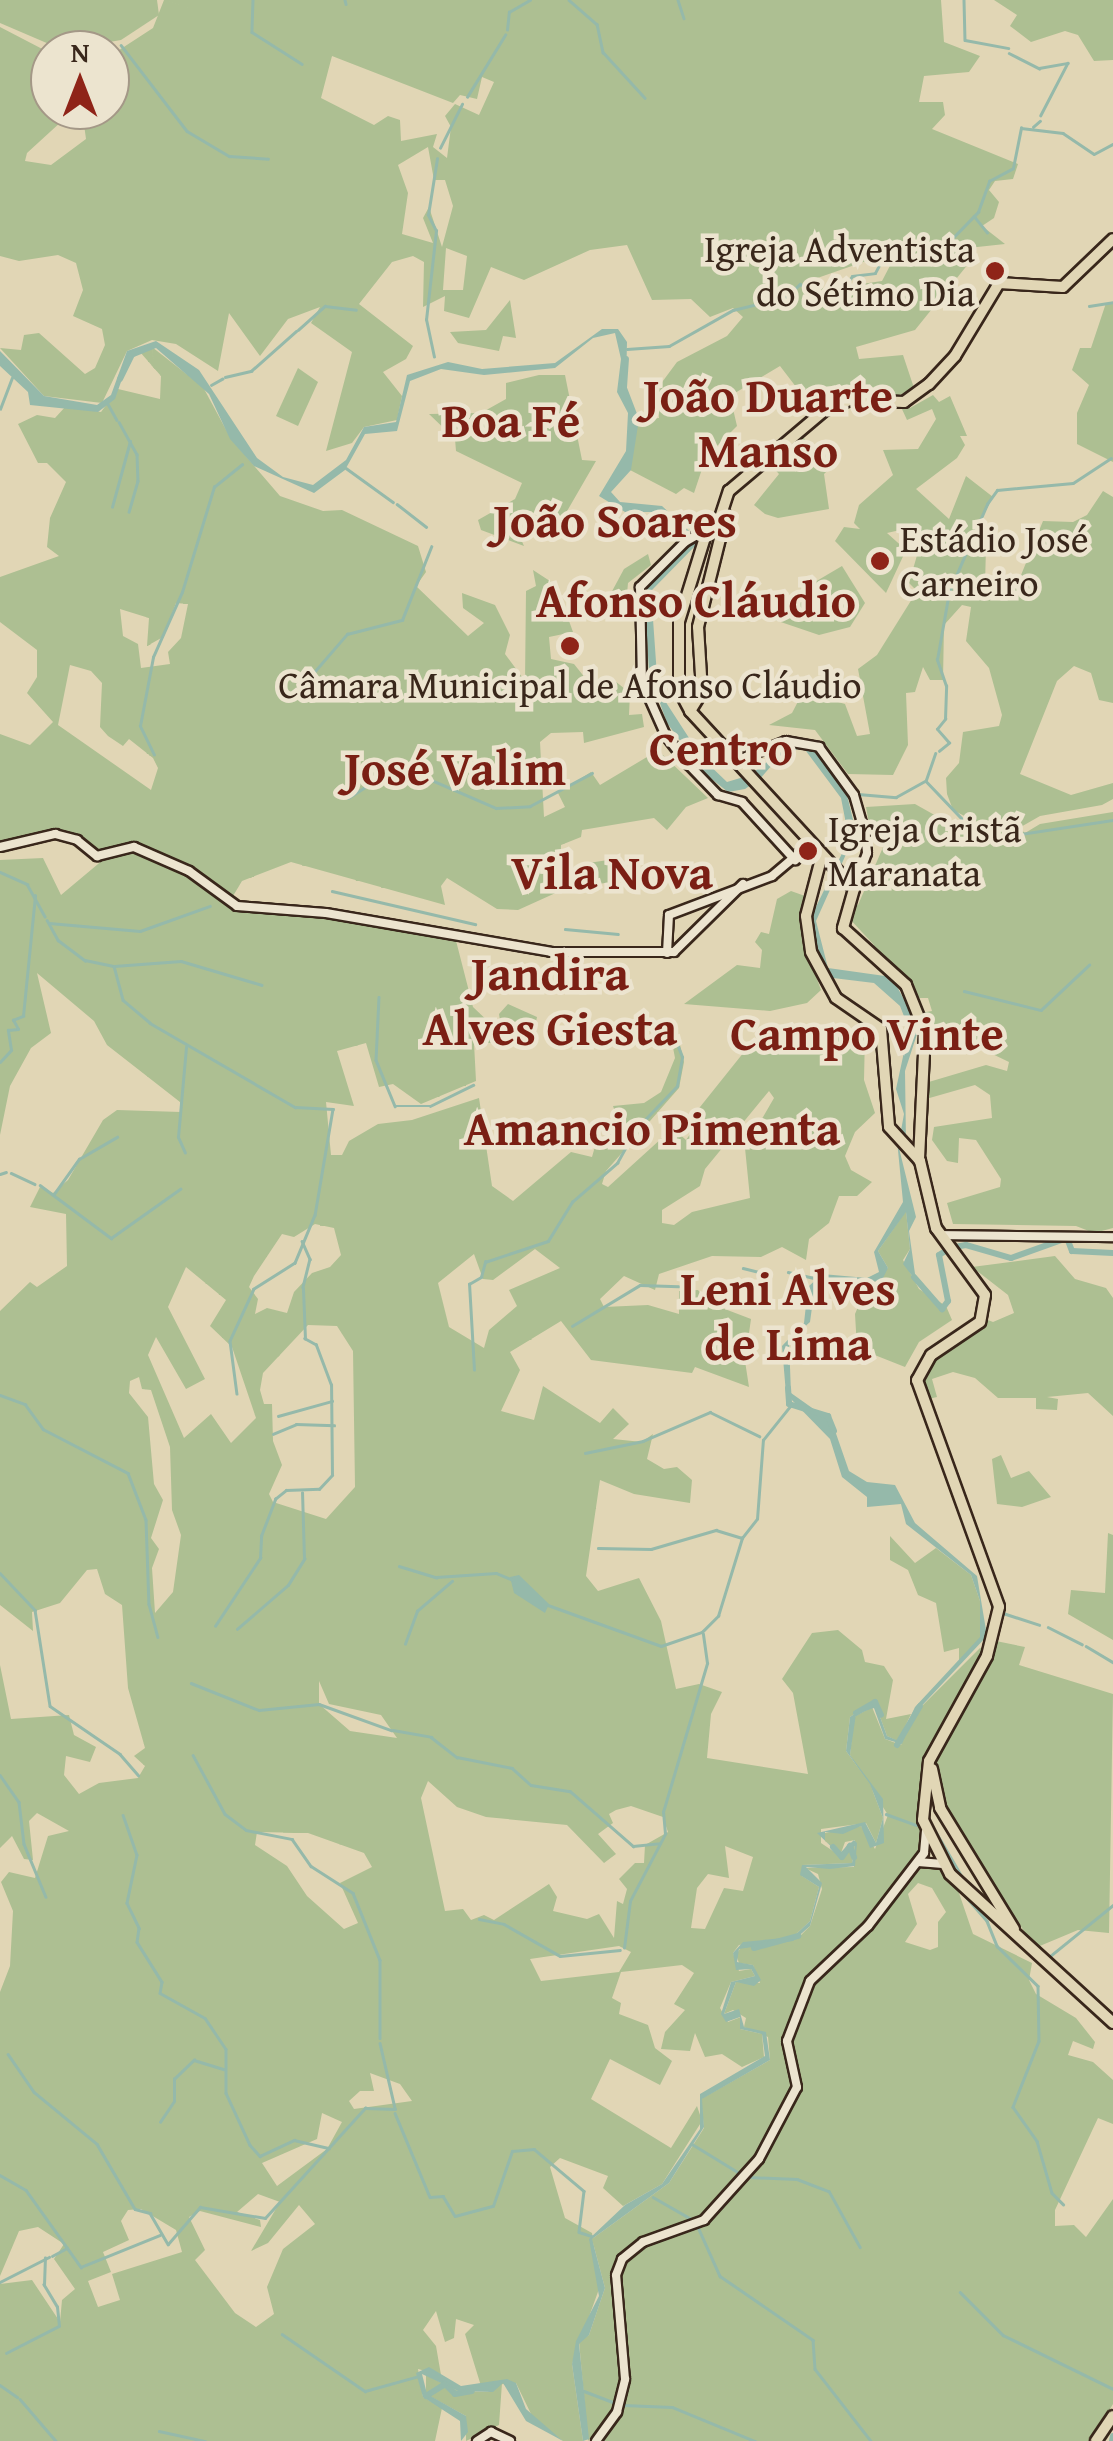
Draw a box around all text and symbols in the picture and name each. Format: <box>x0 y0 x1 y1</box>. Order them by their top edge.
north arrow <box>30 30 130 130</box>
text: N <box>71 31 89 72</box>
place label: Igreja Adventista do Sétimo Dia <box>704 226 975 316</box>
marker: Igreja Adventista do Sétimo Dia <box>984 260 1006 282</box>
district label: João Duarte Manso <box>643 365 893 478</box>
district label: Boa Fé <box>442 391 580 449</box>
district label: João Soares <box>493 491 737 549</box>
place label: Estádio José Carneiro <box>900 516 1089 606</box>
marker: Estádio José Carneiro <box>869 550 891 572</box>
district label: Afonso Cláudio <box>536 571 856 629</box>
marker: Câmara Municipal de Afonso Cláudio <box>559 635 581 657</box>
place label: Câmara Municipal de Afonso Cláudio <box>278 662 862 708</box>
district label: Centro <box>649 719 793 777</box>
district label: José Valim <box>344 739 566 797</box>
place label: Igreja Cristã Maranata <box>828 806 1021 896</box>
marker: Igreja Cristã Maranata <box>797 840 819 862</box>
district label: Vila Nova <box>511 843 713 901</box>
district label: Jandira Alves Giesta <box>423 943 677 1056</box>
district label: Campo Vinte <box>730 1004 1004 1062</box>
district label: Amancio Pimenta <box>464 1099 840 1157</box>
district label: Leni Alves de Lima <box>680 1258 896 1371</box>

